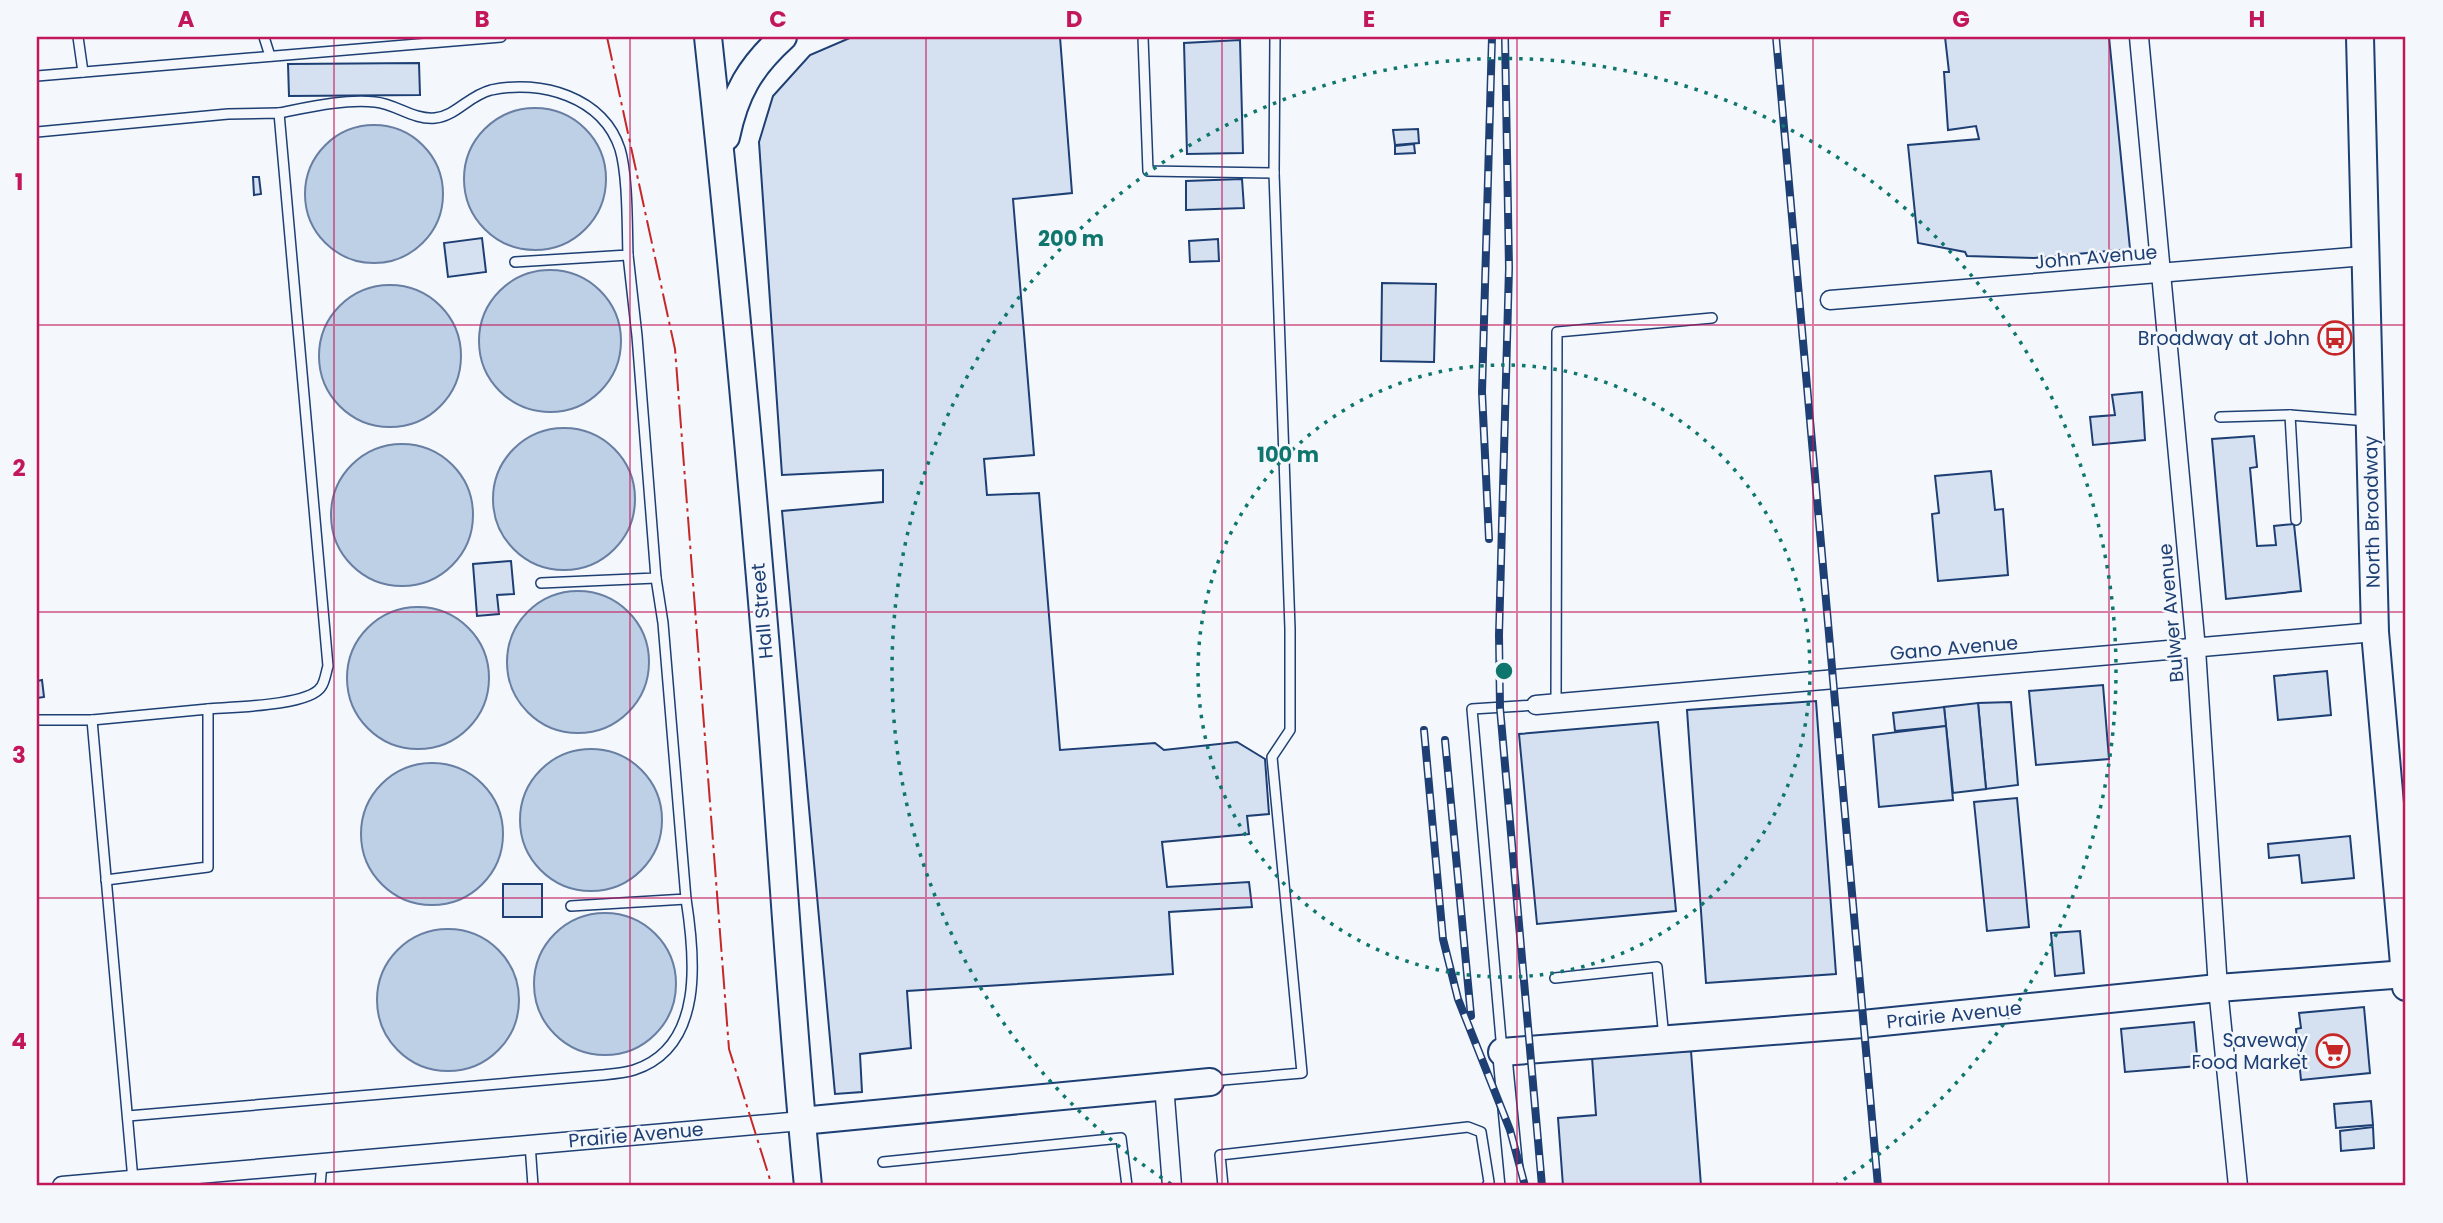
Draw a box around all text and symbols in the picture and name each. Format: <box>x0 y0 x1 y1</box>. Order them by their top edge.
text: A <box>178 3 195 35</box>
text: B <box>474 3 490 35</box>
text: C <box>769 3 787 35</box>
text: D <box>1066 3 1082 35</box>
text: E <box>1363 3 1375 35</box>
text: F <box>1659 3 1671 35</box>
text: G <box>1952 3 1970 35</box>
text: H <box>2249 3 2265 35</box>
text: 1 <box>15 166 23 198</box>
text: 200 m <box>1038 224 1104 253</box>
street label: John Avenue <box>2034 238 2158 276</box>
bus stop icon: Broadway at John <box>2316 319 2354 357</box>
place label: Broadway at John <box>2138 325 2310 352</box>
street label: North Broadway <box>2357 435 2387 588</box>
text: 100 m <box>1257 440 1319 469</box>
text: 2 <box>12 452 26 484</box>
street label: Bulwer Avenue <box>2151 542 2191 684</box>
street label: Hall Street <box>744 562 780 660</box>
street label: Gano Avenue <box>1889 629 2019 667</box>
centre of rings <box>1492 659 1516 683</box>
text: 3 <box>12 739 26 771</box>
street label: Prairie Avenue <box>1885 994 2023 1036</box>
text: 4 <box>11 1025 27 1057</box>
place label: Saveway Food Market <box>2191 1027 2308 1076</box>
supermarket icon: Saveway Food Market <box>2314 1032 2352 1070</box>
street label: Prairie Avenue <box>567 1116 705 1154</box>

